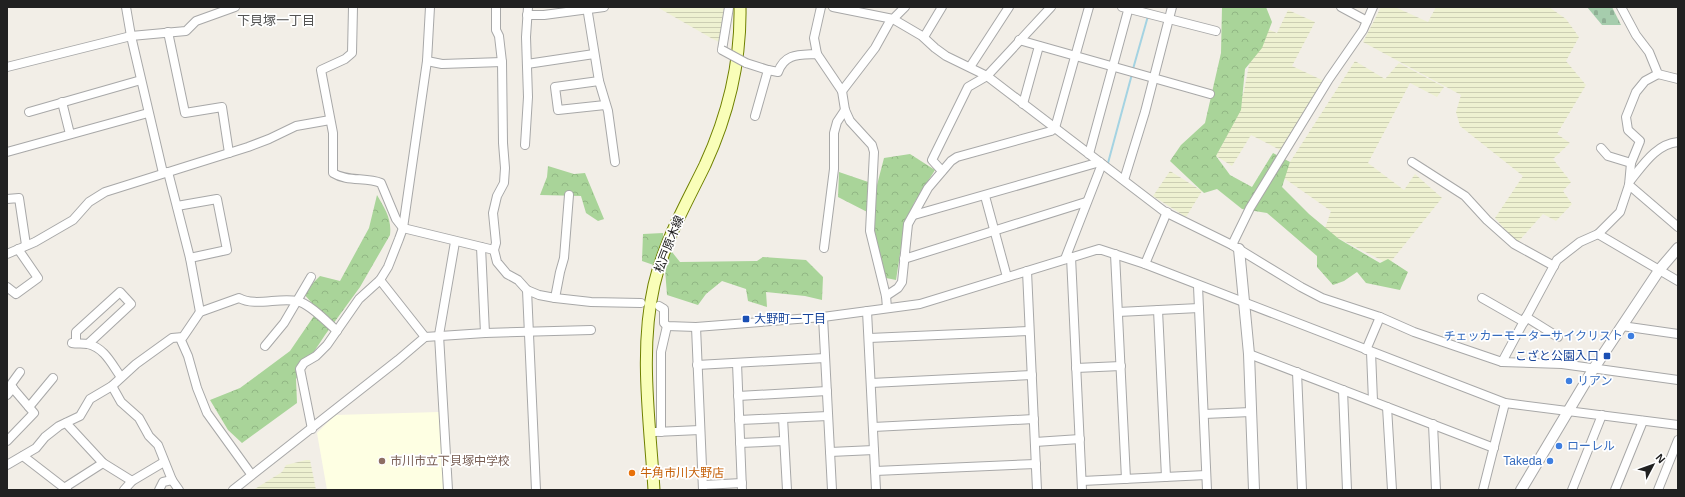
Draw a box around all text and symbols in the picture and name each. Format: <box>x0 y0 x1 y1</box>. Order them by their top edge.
district label: 下貝塚一丁目 <box>237 13 315 28</box>
street label: 松戸原木線 <box>652 213 686 275</box>
place label: 大野町一丁目 <box>754 312 826 326</box>
marker: 大野町一丁目 <box>741 314 751 324</box>
place label: チェッカーモーターサイクリスト <box>1443 329 1623 343</box>
marker: チェッカーモーターサイクリスト <box>1626 331 1636 341</box>
place label: こざと公園入口 <box>1515 349 1599 363</box>
marker: こざと公園入口 <box>1602 351 1612 361</box>
place label: リアン <box>1577 374 1613 388</box>
marker: リアン <box>1564 376 1574 386</box>
place label: ローレル <box>1567 439 1615 453</box>
marker: ローレル <box>1554 441 1564 451</box>
north arrow <box>1633 445 1673 485</box>
text: N <box>1653 452 1668 465</box>
place label: 市川市立下貝塚中学校 <box>390 454 510 468</box>
place label: Takeda <box>1503 454 1542 468</box>
marker: 市川市立下貝塚中学校 <box>377 456 387 466</box>
marker: Takeda <box>1545 456 1555 466</box>
place label: 牛角市川大野店 <box>640 466 724 480</box>
marker: 牛角市川大野店 <box>627 468 637 478</box>

